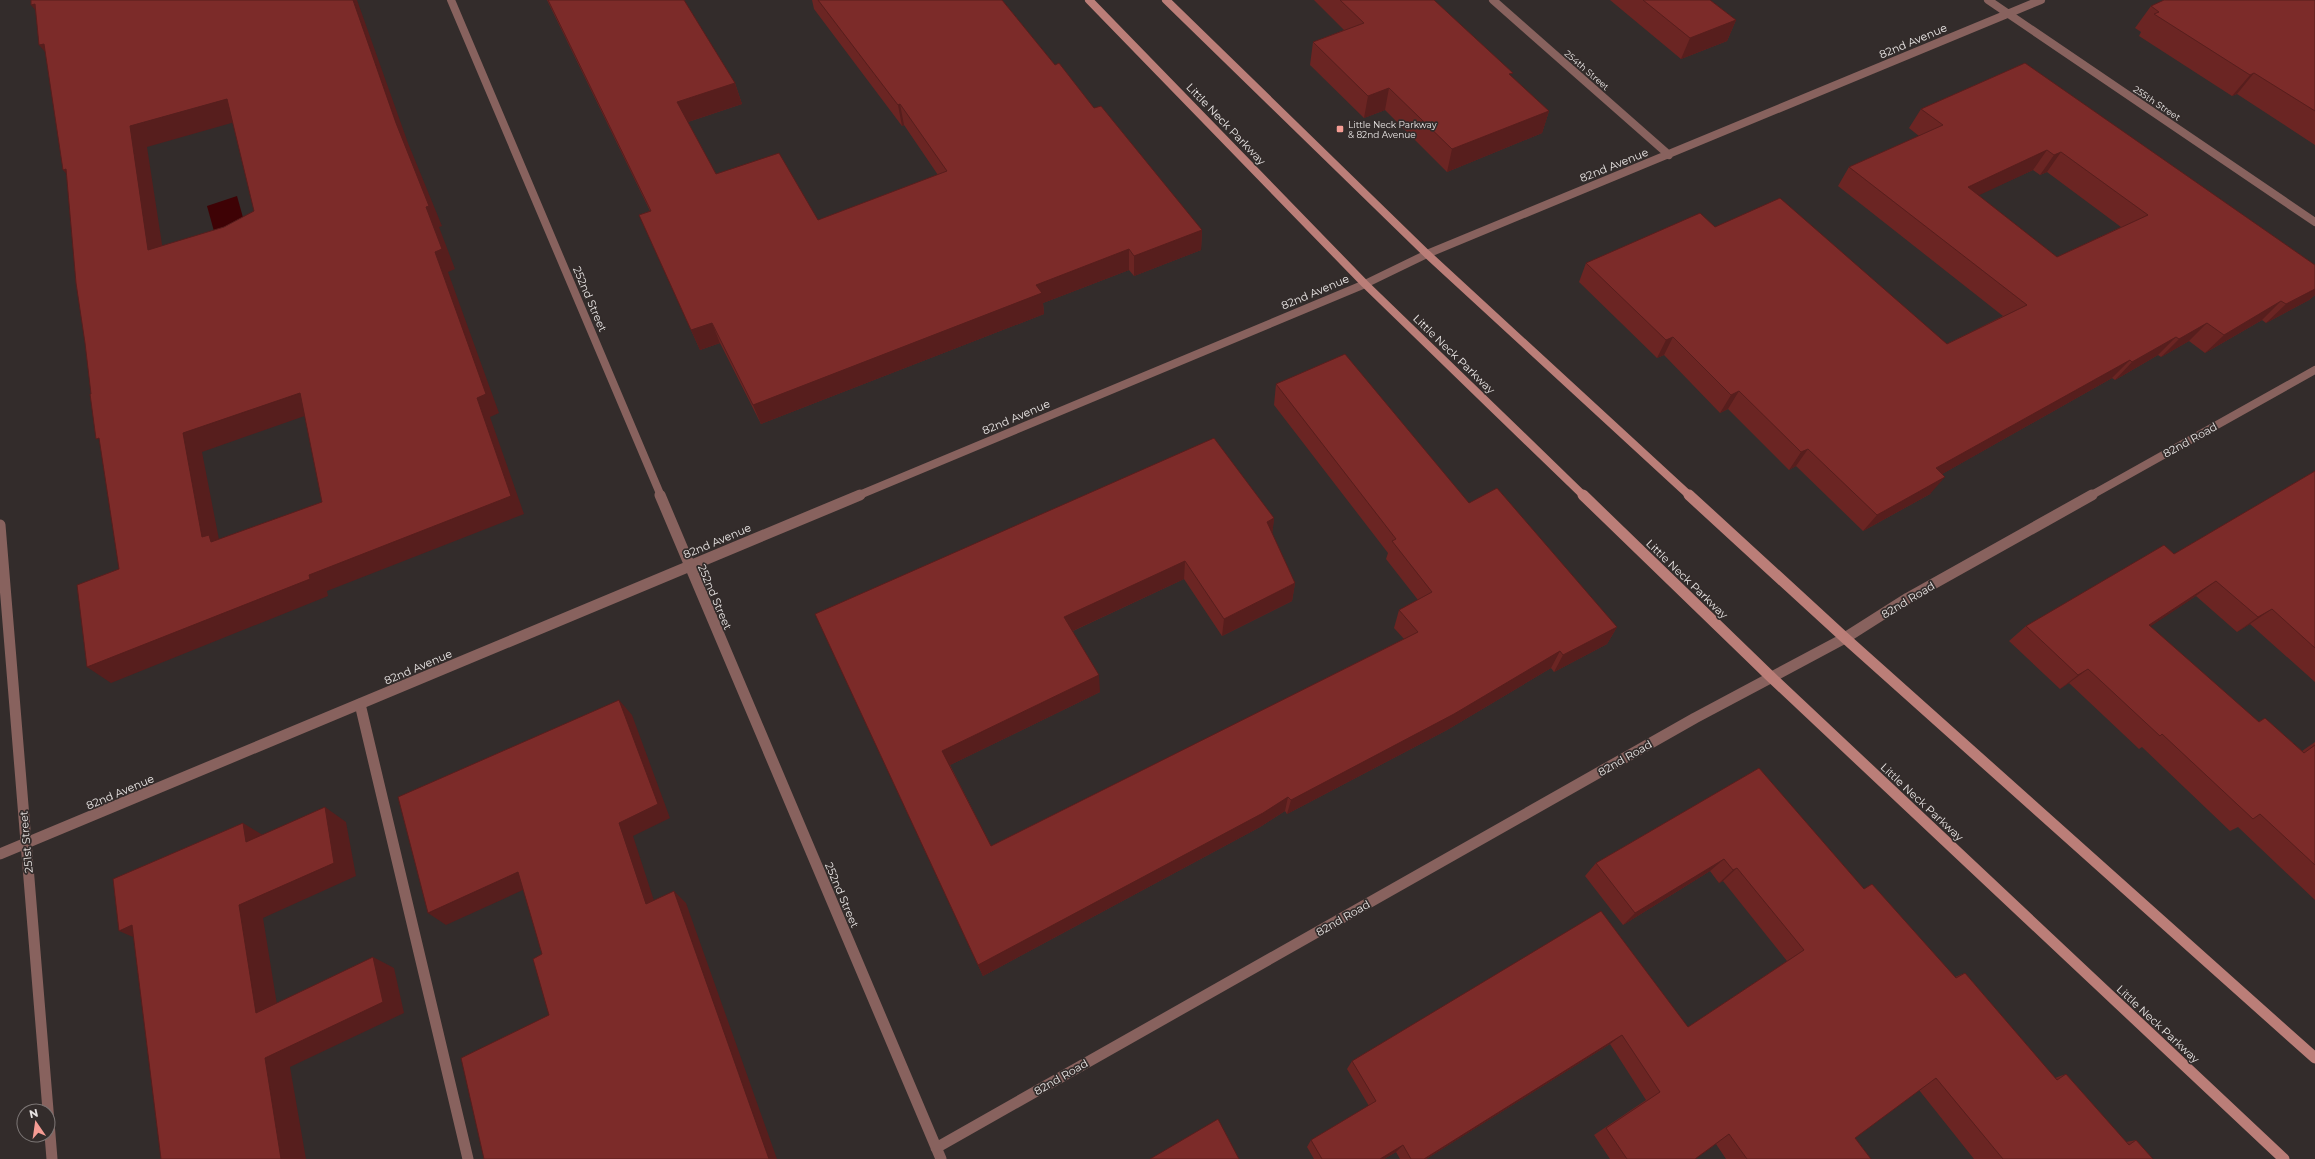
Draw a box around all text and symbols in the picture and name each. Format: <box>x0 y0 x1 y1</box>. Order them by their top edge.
street label: 82nd Avenue <box>1877 20 1949 62</box>
street label: 254th Street <box>1562 48 1612 93</box>
street label: Little Neck Parkway <box>1183 80 1269 168</box>
street label: 255th Street <box>2131 83 2183 123</box>
place label: Little Neck Parkway & 82nd Avenue <box>1348 119 1437 140</box>
marker: Little Neck Parkway & 82nd Avenue <box>1335 124 1345 134</box>
street label: 82nd Avenue <box>1578 145 1651 185</box>
street label: 252nd Street <box>570 264 610 334</box>
street label: 82nd Avenue <box>1279 271 1351 313</box>
street label: Little Neck Parkway <box>1410 311 1498 397</box>
street label: 82nd Avenue <box>980 396 1052 438</box>
street label: 82nd Road <box>2160 419 2220 461</box>
street label: 82nd Avenue <box>681 520 753 562</box>
street label: Little Neck Parkway <box>1643 536 1731 622</box>
street label: 252nd Street <box>695 562 735 632</box>
street label: 82nd Road <box>1879 579 1937 621</box>
street label: 82nd Avenue <box>382 646 454 688</box>
street label: 82nd Road <box>1596 737 1654 779</box>
street label: Little Neck Parkway <box>1878 760 1966 844</box>
street label: 82nd Avenue <box>84 771 156 813</box>
street label: 251st Street <box>16 810 36 874</box>
street label: 252nd Street <box>822 860 862 930</box>
street label: 82nd Road <box>1314 897 1372 939</box>
street label: Little Neck Parkway <box>2114 982 2202 1066</box>
street label: 82nd Road <box>1032 1056 1090 1098</box>
north arrow <box>16 1103 56 1143</box>
text: N <box>28 1105 40 1121</box>

